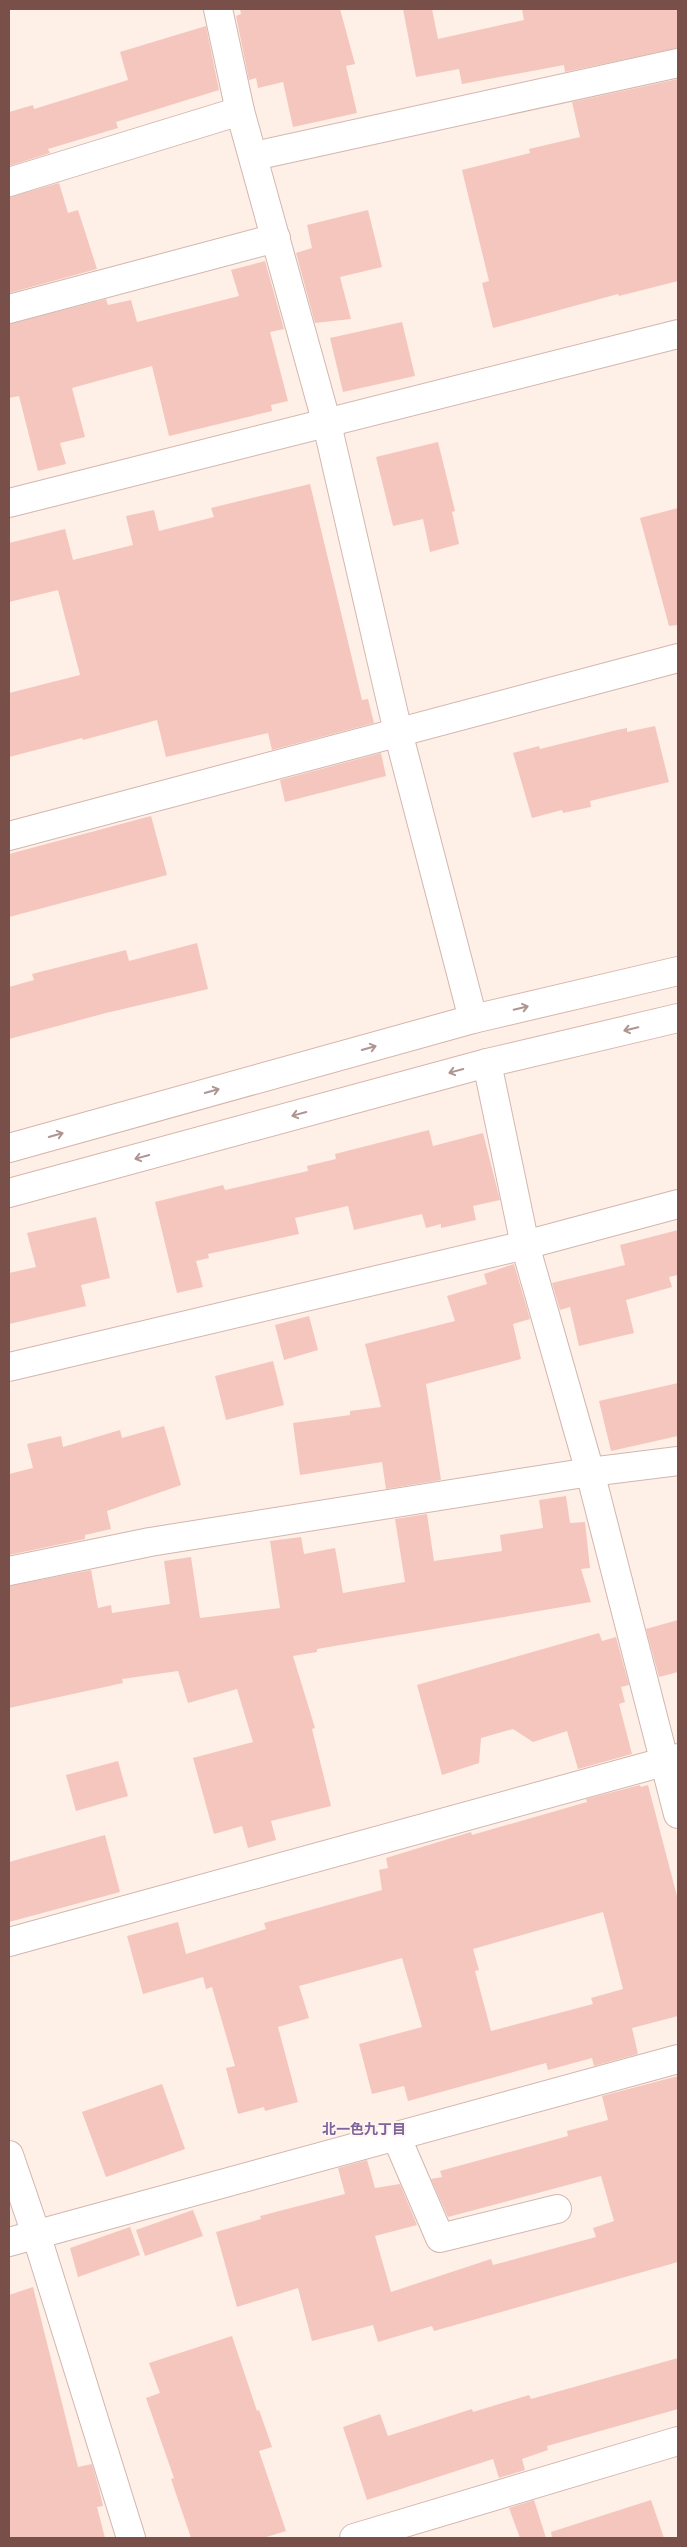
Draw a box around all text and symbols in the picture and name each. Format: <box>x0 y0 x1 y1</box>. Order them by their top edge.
one-way arrow <box>512 1003 528 1012</box>
one-way arrow <box>623 1025 639 1034</box>
one-way arrow <box>360 1042 376 1052</box>
one-way arrow <box>448 1067 464 1076</box>
one-way arrow <box>204 1086 220 1095</box>
one-way arrow <box>292 1110 308 1119</box>
one-way arrow <box>47 1129 63 1139</box>
one-way arrow <box>135 1153 151 1162</box>
district label: 北一色九丁目 <box>322 2119 406 2139</box>

